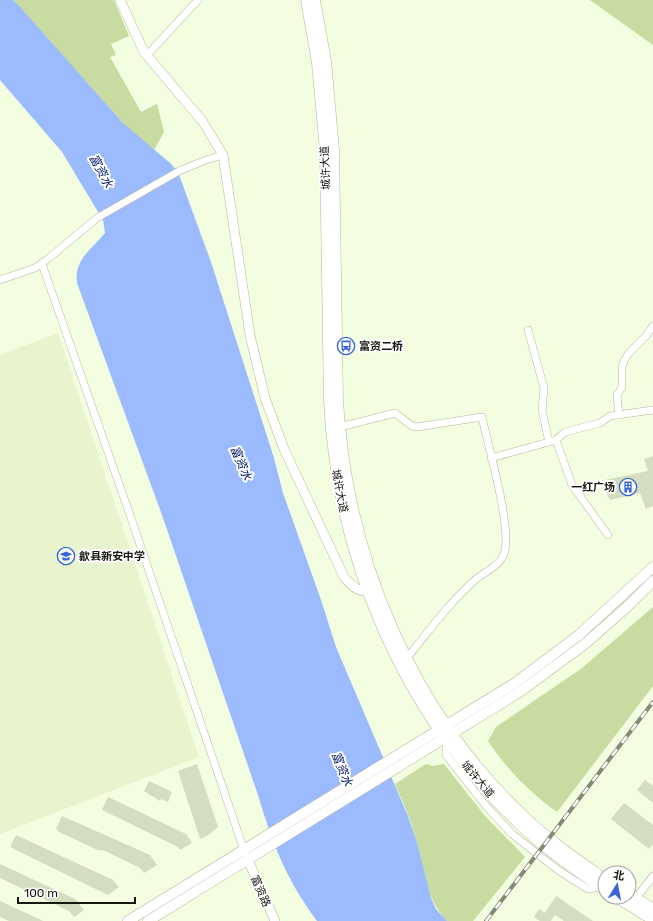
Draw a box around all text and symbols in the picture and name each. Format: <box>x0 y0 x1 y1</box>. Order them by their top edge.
street label: 城许大道 <box>318 146 333 190</box>
water label: 富资水 <box>86 152 116 191</box>
bus stop icon: 富资二桥 <box>336 336 356 356</box>
place label: 富资二桥 <box>359 340 403 353</box>
water label: 富资水 <box>228 444 255 483</box>
street label: 城许大道 <box>329 468 350 514</box>
building icon: 一红广场 <box>618 477 638 497</box>
place label: 一红广场 <box>571 481 615 494</box>
school or university icon: 歙县新安中学 <box>56 546 76 566</box>
place label: 歙县新安中学 <box>79 550 145 563</box>
water label: 富资水 <box>329 750 356 789</box>
street label: 城许大道 <box>458 758 497 800</box>
north arrow <box>597 865 637 905</box>
text: 北 <box>612 868 625 883</box>
street label: 富资路 <box>248 873 273 909</box>
scale bar <box>18 879 135 905</box>
text: 100 m <box>24 886 58 900</box>

